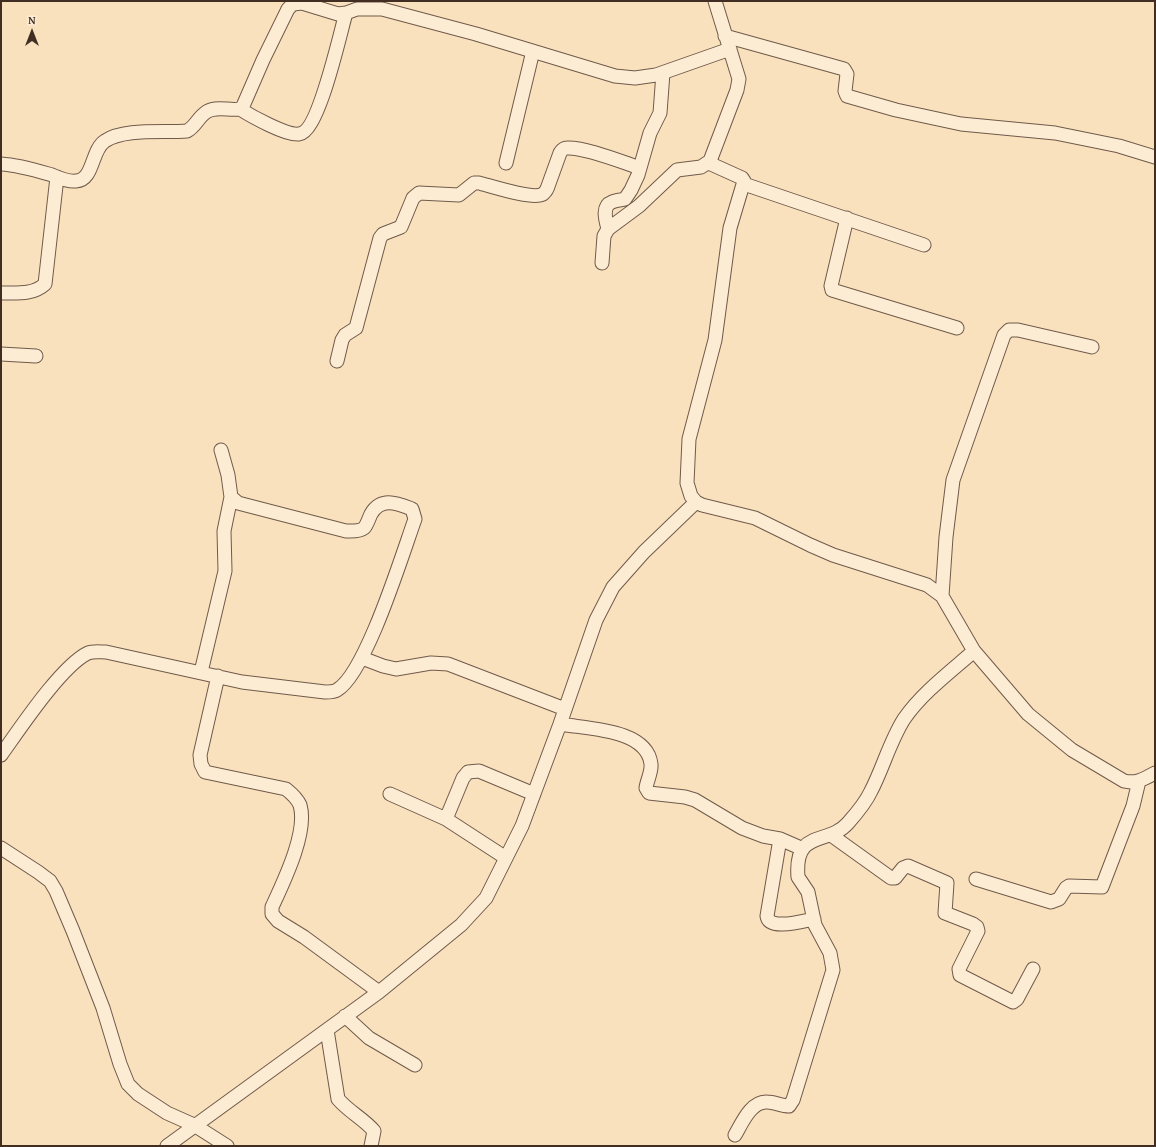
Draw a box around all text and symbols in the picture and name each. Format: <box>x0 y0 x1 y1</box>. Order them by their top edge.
north arrow <box>12 12 52 52</box>
text: N <box>28 12 36 28</box>

